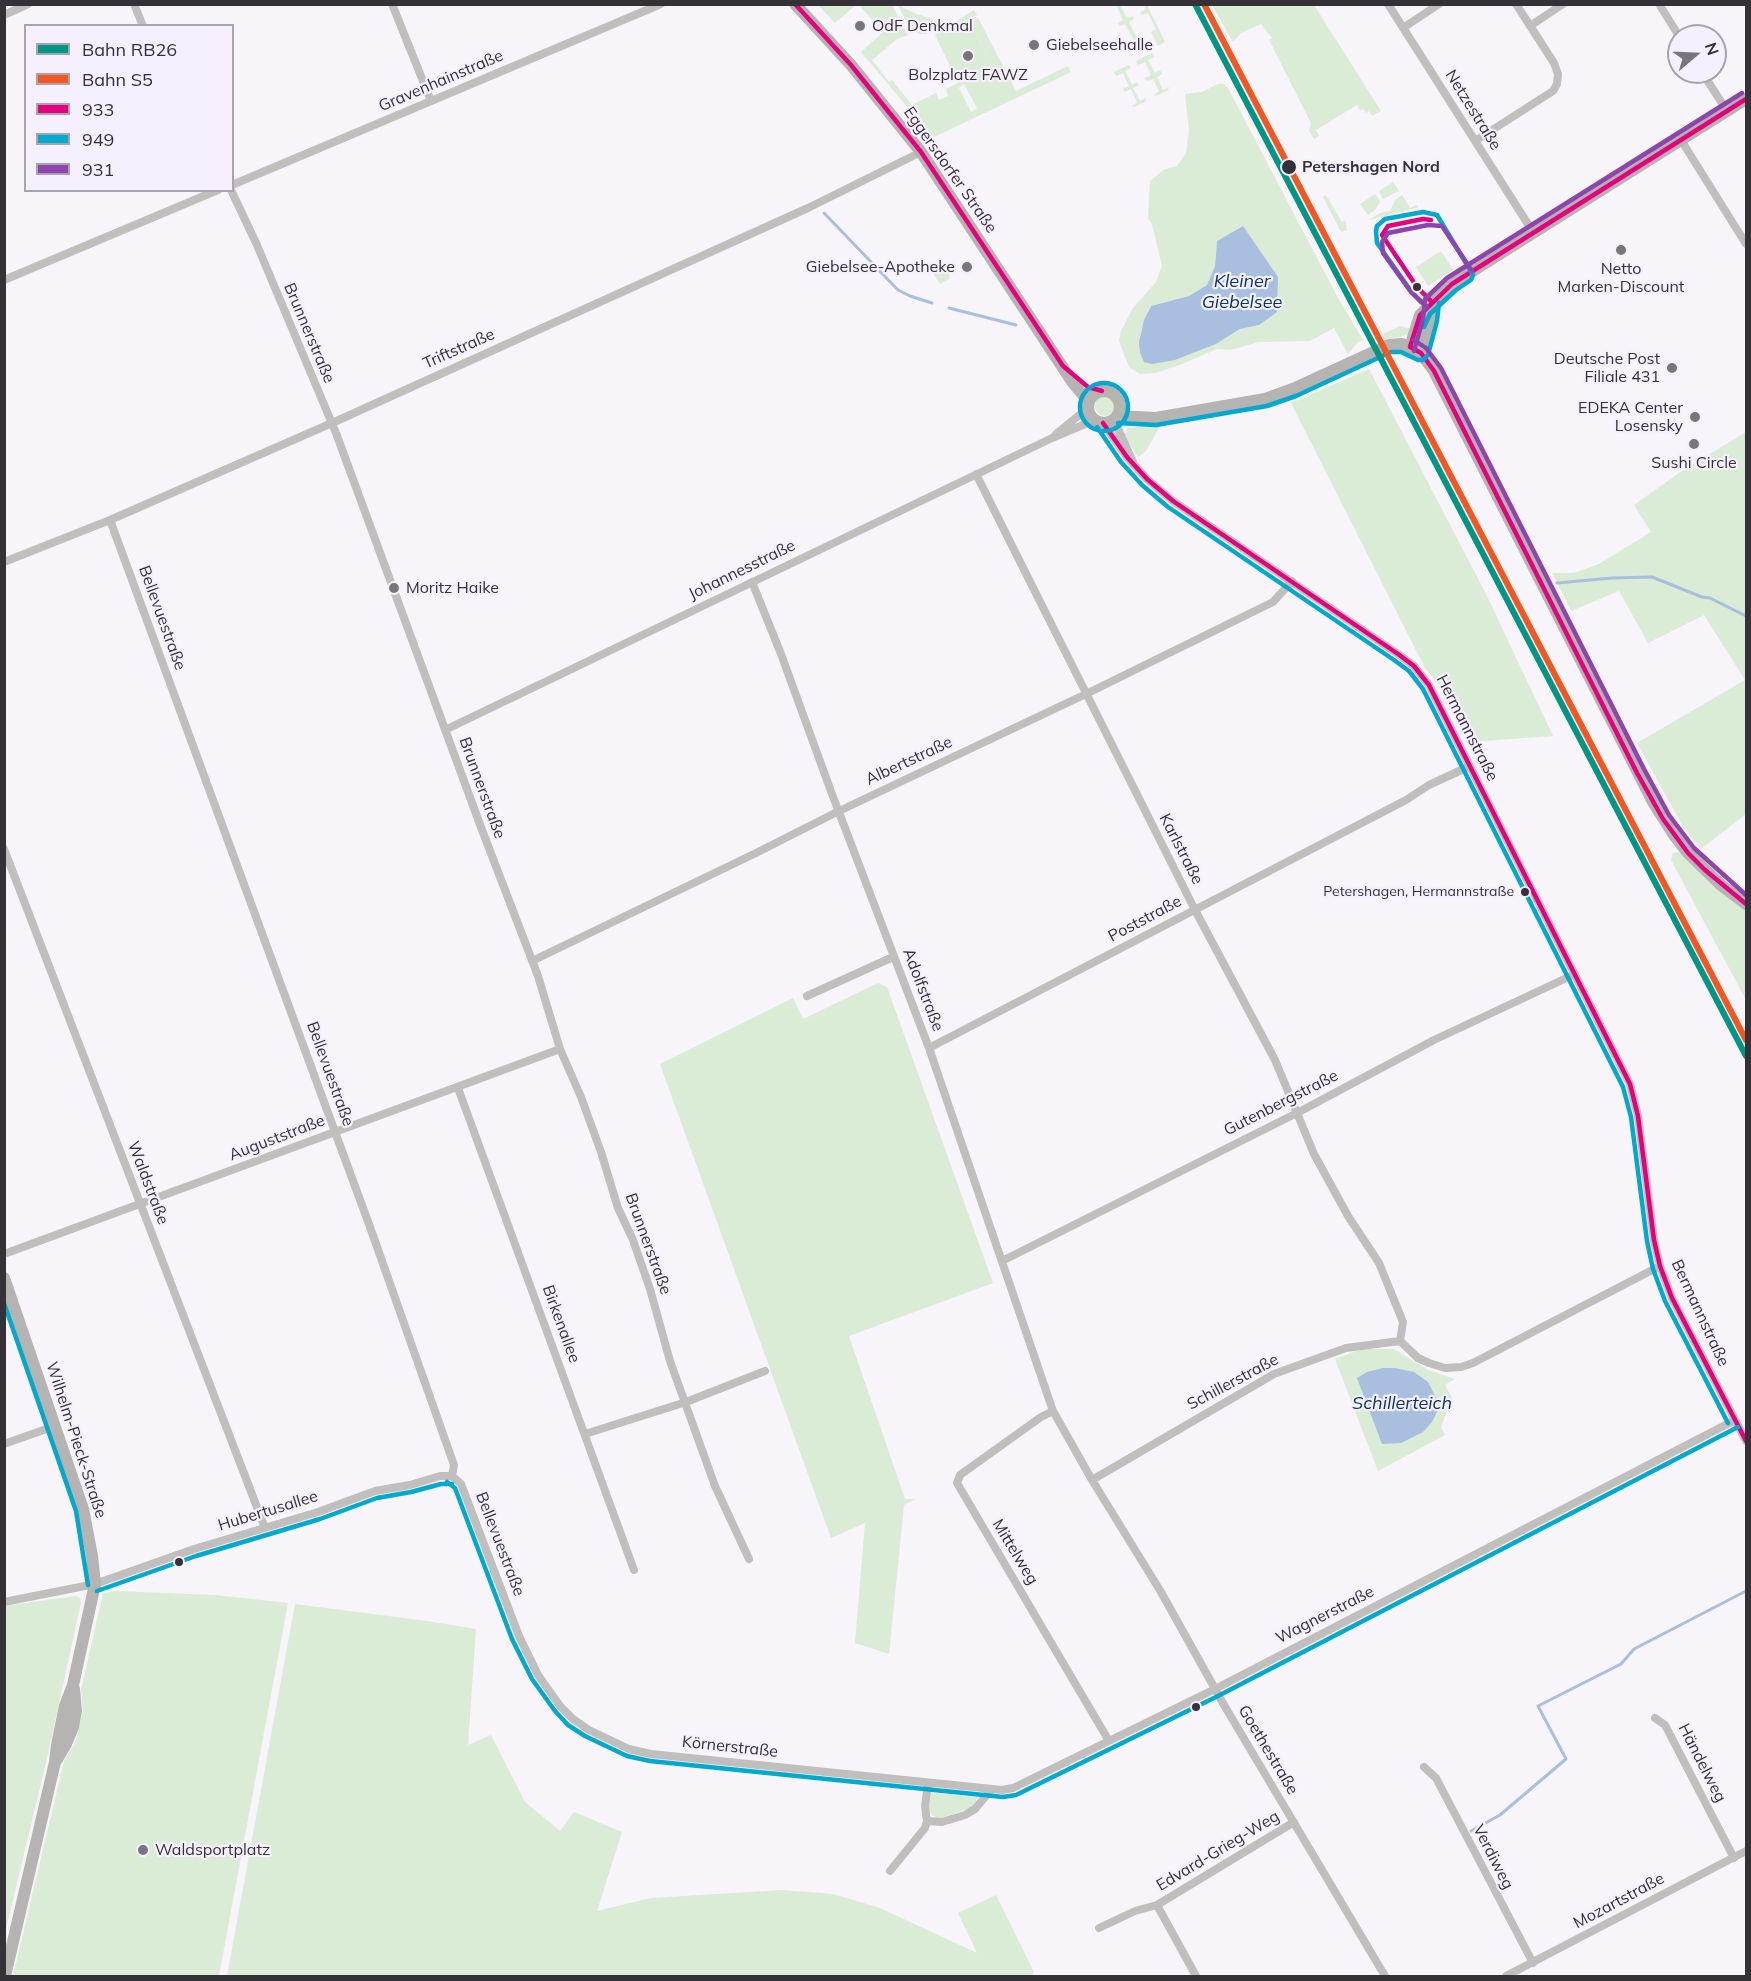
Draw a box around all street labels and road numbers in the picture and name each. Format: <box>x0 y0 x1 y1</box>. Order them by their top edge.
street label: Gravenhainstraße <box>376 46 506 116</box>
street label: Netzestraße <box>1441 66 1505 154</box>
street label: Eggersdorfer Straße <box>899 103 1001 237</box>
street label: Brunnerstraße <box>279 280 339 386</box>
street label: Triftstraße <box>420 325 498 373</box>
street label: Johannesstraße <box>685 536 799 604</box>
street label: Bellevuestraße <box>134 563 190 673</box>
street label: Hermannstraße <box>1432 672 1502 784</box>
street label: Albertstraße <box>863 733 955 789</box>
street label: Brunnerstraße <box>455 735 509 841</box>
street label: Karlstraße <box>1155 810 1207 888</box>
street label: Poststraße <box>1105 892 1185 946</box>
street label: Adolfstraße <box>898 946 948 1034</box>
street label: Bellevuestraße <box>302 1019 358 1129</box>
street label: Gutenbergstraße <box>1221 1066 1341 1140</box>
street label: Auguststraße <box>226 1111 328 1165</box>
street label: Waldstraße <box>123 1139 173 1227</box>
street label: Brunnerstraße <box>621 1191 675 1297</box>
street label: Bermannstraße <box>1667 1257 1733 1369</box>
street label: Birkenallee <box>538 1283 584 1365</box>
street label: Schillerstraße <box>1184 1350 1282 1414</box>
street label: Wilhelm-Pieck-Straße <box>42 1359 110 1521</box>
street label: Hubertusallee <box>216 1487 320 1535</box>
street label: Bellevuestraße <box>471 1489 529 1599</box>
street label: Mittelweg <box>988 1516 1042 1588</box>
street label: Wagnerstraße <box>1273 1582 1377 1648</box>
street label: Goethestraße <box>1234 1702 1302 1798</box>
street label: Händelweg <box>1674 1721 1730 1805</box>
street label: Körnerstraße <box>681 1732 779 1762</box>
street label: Edvard-Grieg-Weg <box>1153 1807 1283 1895</box>
street label: Verdiweg <box>1469 1821 1517 1893</box>
street label: Mozartstraße <box>1570 1869 1668 1933</box>

